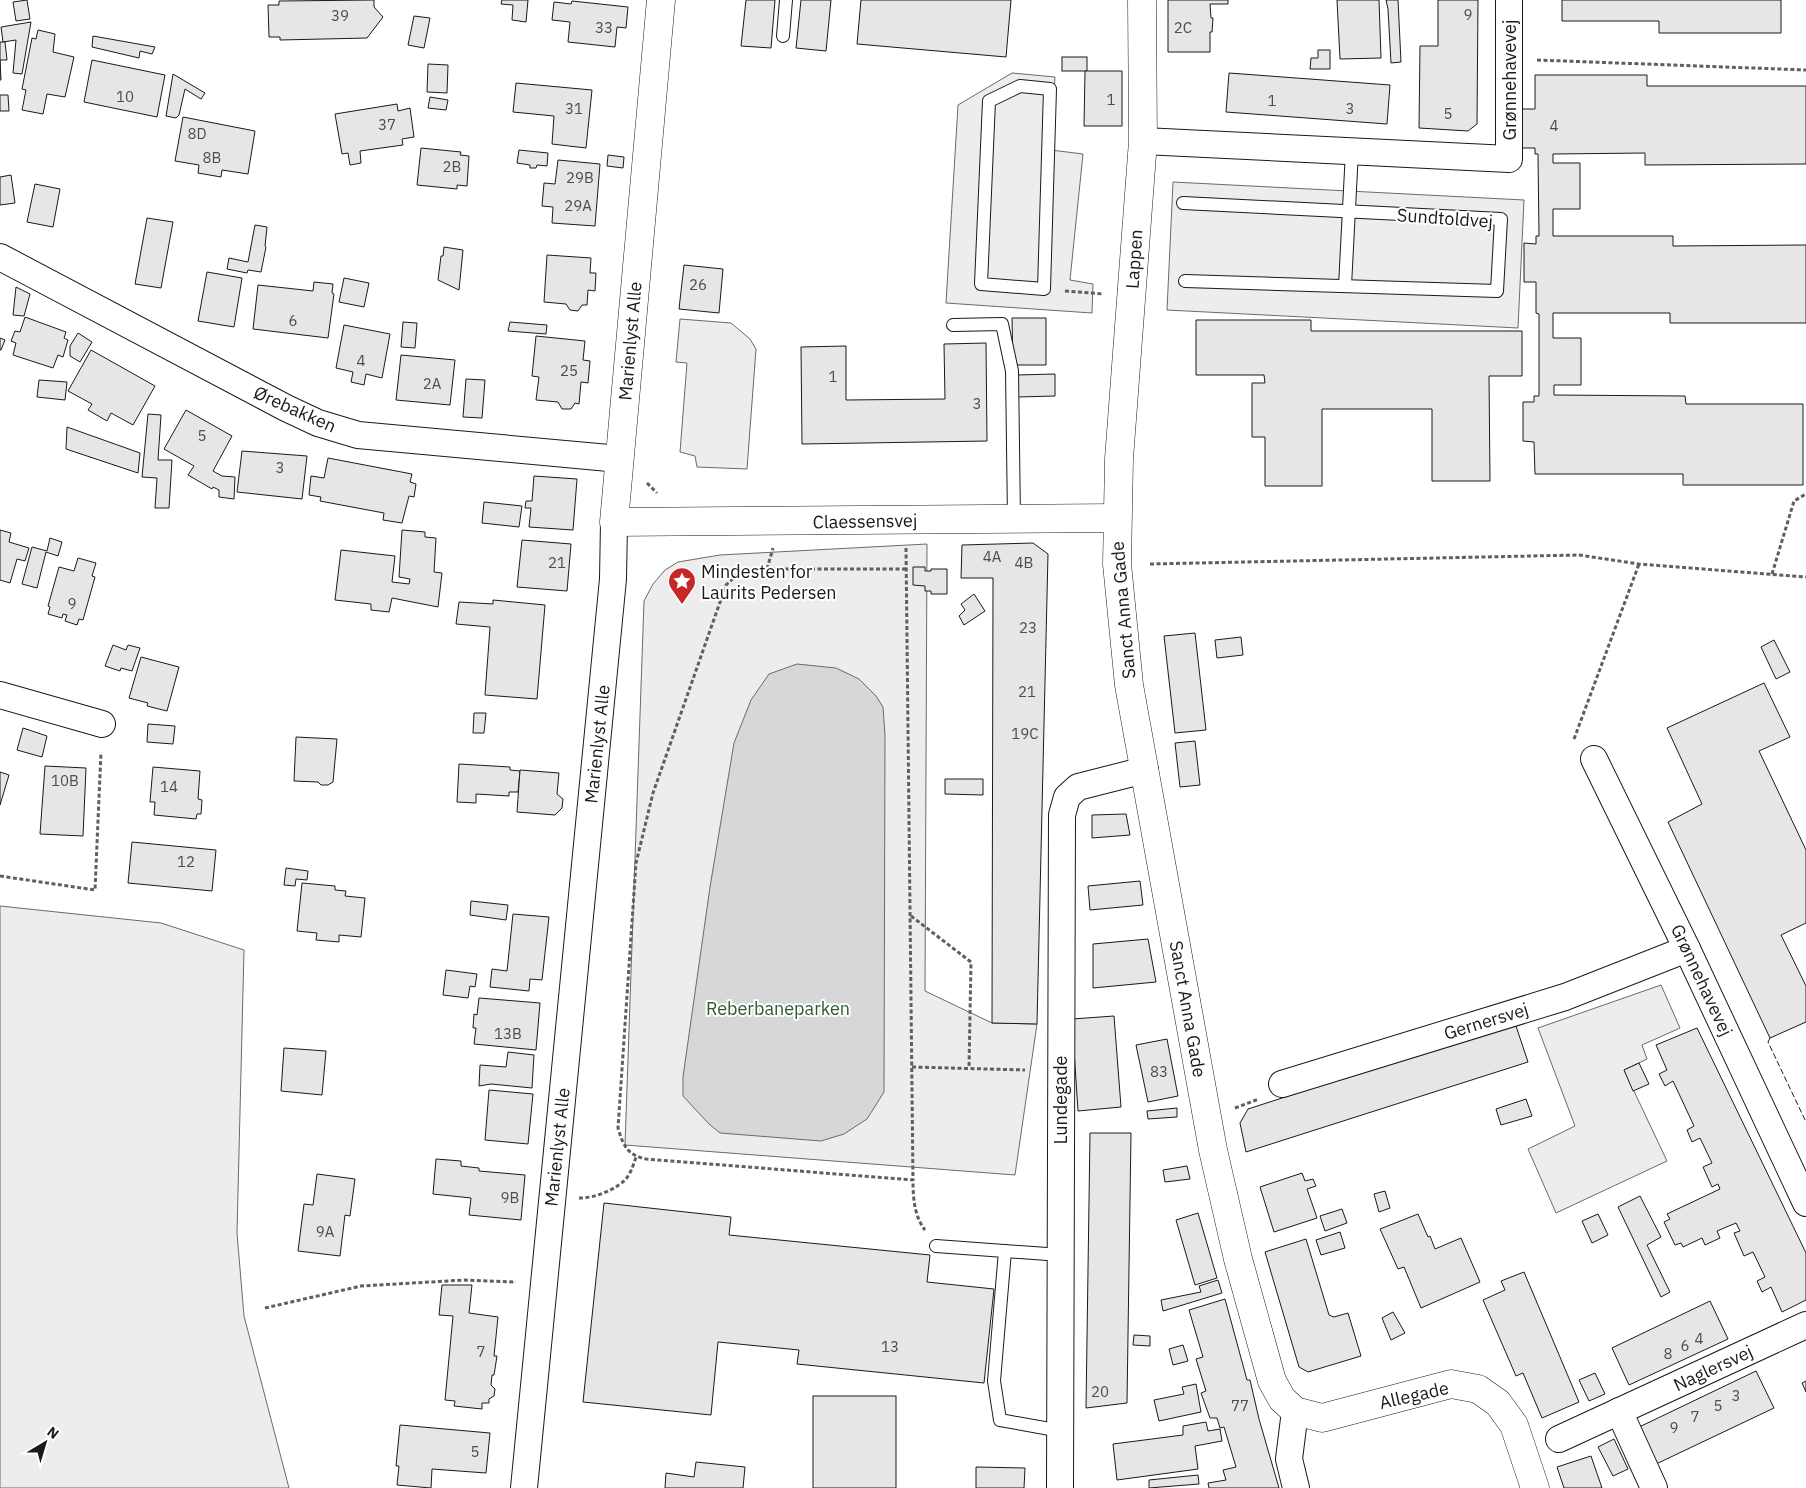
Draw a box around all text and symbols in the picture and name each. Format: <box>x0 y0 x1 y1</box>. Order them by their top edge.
house number: 9 <box>1463 5 1473 24</box>
house number: 39 <box>331 6 349 25</box>
house number: 33 <box>595 18 613 37</box>
house number: 2C <box>1174 18 1192 37</box>
street label: Grønnehavevej <box>1498 20 1521 140</box>
house number: 10 <box>116 87 134 106</box>
house number: 1 <box>1106 90 1116 109</box>
house number: 1 <box>1267 91 1277 110</box>
house number: 31 <box>565 99 583 118</box>
house number: 3 <box>1345 99 1355 118</box>
house number: 5 <box>1443 104 1453 123</box>
house number: 37 <box>378 115 396 134</box>
house number: 4 <box>1549 116 1559 135</box>
house number: 8D <box>187 124 207 143</box>
house number: 8B <box>203 148 221 167</box>
house number: 2B <box>443 157 461 176</box>
house number: 29B <box>566 168 594 187</box>
house number: 29A <box>564 196 592 215</box>
street label: Sundtoldvej <box>1396 203 1494 233</box>
street label: Lappen <box>1120 228 1148 290</box>
house number: 26 <box>689 275 707 294</box>
street label: Marienlyst Alle <box>613 280 647 401</box>
house number: 6 <box>288 311 298 330</box>
house number: 4 <box>356 351 366 370</box>
house number: 25 <box>560 361 578 380</box>
house number: 1 <box>828 367 838 386</box>
house number: 2A <box>423 374 442 393</box>
street label: Ørebakken <box>250 381 340 437</box>
house number: 3 <box>972 394 982 413</box>
house number: 5 <box>197 426 207 445</box>
house number: 3 <box>275 458 285 477</box>
street label: Claessensvej <box>812 509 918 533</box>
street label: Sanct Anna Gade <box>1106 540 1140 680</box>
house number: 4A <box>983 547 1002 566</box>
house number: 21 <box>548 553 566 572</box>
house number: 4B <box>1015 553 1033 572</box>
place label: Mindesten for Laurits Pedersen <box>701 560 837 604</box>
place icon: Mindesten for Laurits Pedersen <box>667 566 697 605</box>
house number: 9 <box>67 594 77 613</box>
house number: 23 <box>1019 618 1037 637</box>
house number: 21 <box>1018 682 1036 701</box>
street label: Marienlyst Alle <box>579 683 615 805</box>
house number: 19C <box>1011 724 1039 743</box>
house number: 10B <box>51 771 79 790</box>
house number: 14 <box>160 777 178 796</box>
house number: 12 <box>177 852 195 871</box>
street label: Grønnehavevej <box>1666 920 1738 1040</box>
street label: Sanct Anna Gade <box>1165 939 1211 1079</box>
park label: Reberbaneparken <box>706 997 850 1020</box>
street label: Gernersvej <box>1441 997 1531 1045</box>
house number: 13B <box>494 1024 522 1043</box>
street label: Lundegade <box>1049 1055 1072 1145</box>
house number: 83 <box>1150 1062 1168 1081</box>
street label: Marienlyst Alle <box>539 1086 575 1208</box>
house number: 9B <box>501 1188 519 1207</box>
house number: 9A <box>316 1222 335 1241</box>
house number: 4 <box>1694 1329 1704 1348</box>
house number: 6 <box>1680 1336 1690 1355</box>
house number: 13 <box>881 1337 899 1356</box>
street label: Naglersvej <box>1670 1340 1756 1396</box>
house number: 7 <box>476 1342 486 1361</box>
house number: 8 <box>1663 1344 1673 1363</box>
street label: Allegade <box>1377 1376 1451 1414</box>
house number: 20 <box>1091 1382 1109 1401</box>
house number: 3 <box>1731 1386 1741 1405</box>
house number: 77 <box>1231 1396 1249 1415</box>
house number: 5 <box>1713 1396 1723 1415</box>
house number: 7 <box>1690 1407 1700 1426</box>
north arrow <box>20 1418 70 1468</box>
house number: 9 <box>1669 1418 1679 1437</box>
text: N <box>43 1423 63 1443</box>
house number: 5 <box>470 1442 480 1461</box>

